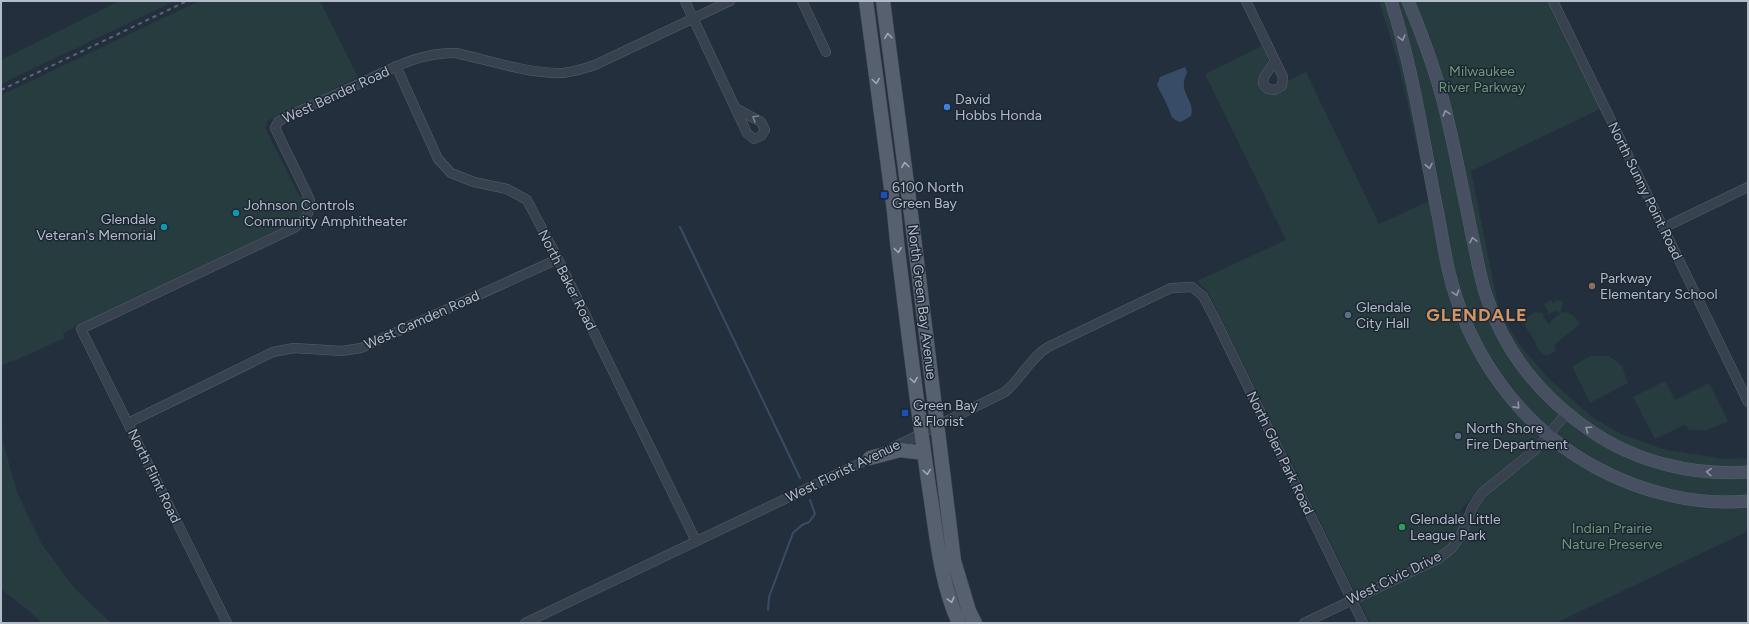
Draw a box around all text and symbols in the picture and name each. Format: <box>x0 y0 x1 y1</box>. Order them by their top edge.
one-way arrow <box>884 33 893 39</box>
one-way arrow <box>1397 35 1406 42</box>
street label: West Bender Road <box>280 63 392 127</box>
park label: Milwaukee River Parkway <box>1439 63 1526 96</box>
one-way arrow <box>871 78 880 84</box>
place label: David Hobbs Honda <box>955 91 1042 124</box>
marker: David Hobbs Honda <box>942 102 952 112</box>
one-way arrow <box>1442 110 1451 117</box>
one-way arrow <box>752 116 759 123</box>
street label: North Sunny Point Road <box>1604 119 1686 263</box>
one-way arrow <box>901 162 910 168</box>
one-way arrow <box>1424 163 1432 169</box>
place label: 6100 North Green Bay <box>892 179 964 212</box>
marker: 6100 North Green Bay <box>879 190 889 200</box>
place label: Johnson Controls Community Amphitheater <box>244 197 408 230</box>
marker: Johnson Controls Community Amphitheater <box>231 208 241 218</box>
place label: Glendale Veteran's Memorial <box>36 211 156 244</box>
marker: Glendale Veteran's Memorial <box>159 222 169 232</box>
street label: North Green Bay Avenue <box>904 224 940 381</box>
street label: North Baker Road <box>534 227 600 333</box>
one-way arrow <box>1469 237 1477 243</box>
one-way arrow <box>893 247 902 253</box>
place label: Parkway Elementary School <box>1600 270 1718 303</box>
marker: Parkway Elementary School <box>1587 281 1597 291</box>
street label: West Camden Road <box>362 287 482 353</box>
one-way arrow <box>1451 289 1459 296</box>
place label: Glendale City Hall <box>1356 299 1412 332</box>
district label: GLENDALE <box>1426 304 1528 326</box>
marker: Glendale City Hall <box>1343 310 1353 320</box>
one-way arrow <box>910 377 919 383</box>
street label: North Glen Park Road <box>1243 389 1317 517</box>
place label: Green Bay & Florist <box>913 397 979 430</box>
one-way arrow <box>1513 401 1520 409</box>
marker: Green Bay & Florist <box>900 408 910 418</box>
place label: North Shore Fire Department <box>1466 420 1568 453</box>
street label: North Flint Road <box>124 426 184 526</box>
one-way arrow <box>1585 426 1592 434</box>
marker: North Shore Fire Department <box>1453 431 1463 441</box>
street label: West Florist Avenue <box>783 436 903 506</box>
one-way arrow <box>1706 467 1712 476</box>
one-way arrow <box>922 469 931 475</box>
place label: Glendale Little League Park <box>1410 511 1501 544</box>
park label: Indian Prairie Nature Preserve <box>1562 520 1663 553</box>
marker: Glendale Little League Park <box>1397 522 1407 532</box>
street label: West Civic Drive <box>1344 548 1444 608</box>
one-way arrow <box>946 597 954 603</box>

